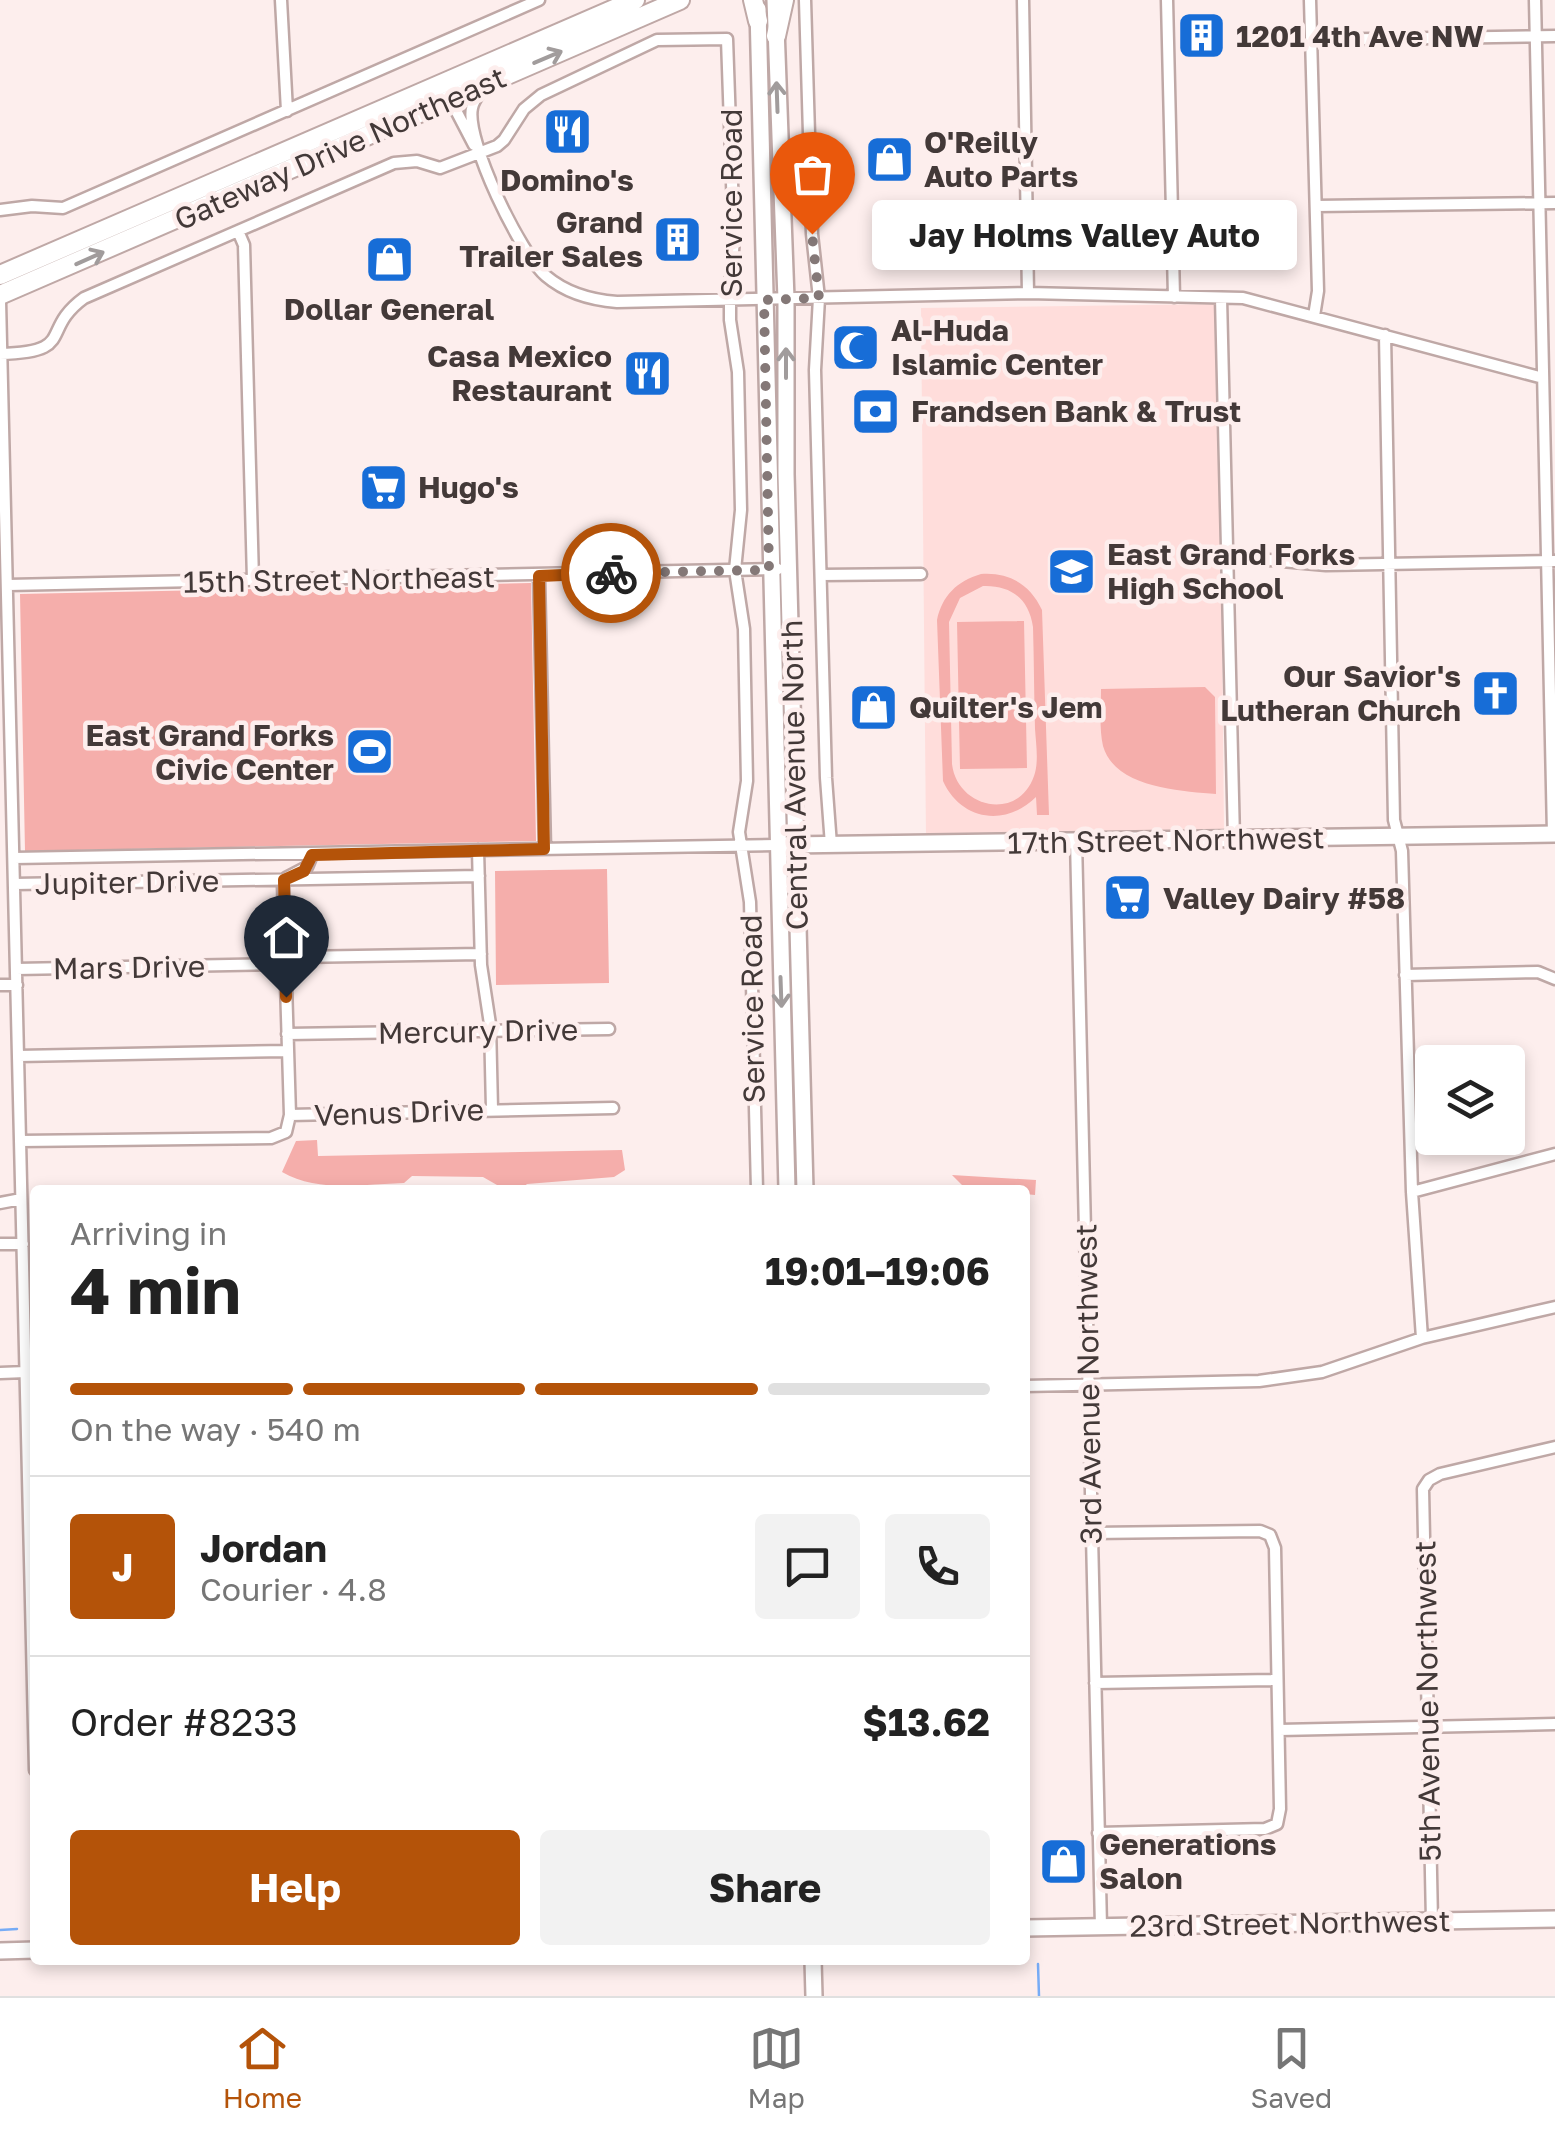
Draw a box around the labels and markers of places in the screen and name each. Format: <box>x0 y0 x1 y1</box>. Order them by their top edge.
building icon: 1201 4th Ave NW <box>1175 10 1227 62</box>
place label: 1201 4th Ave NW <box>1236 18 1484 54</box>
restaurant icon: Domino's <box>541 105 593 157</box>
place label: O'Reilly Auto Parts <box>924 124 1078 194</box>
pin <box>770 132 855 235</box>
shop icon: O'Reilly Auto Parts <box>863 133 915 185</box>
place label: Domino's <box>500 162 634 198</box>
callout: Jay Holms Valley Auto <box>872 199 1297 269</box>
place label: Grand Trailer Sales <box>459 204 643 274</box>
building icon: Grand Trailer Sales <box>652 213 704 265</box>
shop icon: Dollar General <box>363 234 415 286</box>
place label: Dollar General <box>284 291 494 327</box>
place label: Al-Huda Islamic Center <box>891 312 1104 382</box>
mosque icon: Al-Huda Islamic Center <box>830 321 882 373</box>
place label: Casa Mexico Restaurant <box>427 338 612 408</box>
restaurant icon: Casa Mexico Restaurant <box>621 347 673 399</box>
bank icon: Frandsen Bank & Trust <box>850 385 902 437</box>
place label: Frandsen Bank & Trust <box>911 393 1241 429</box>
supermarket icon: Hugo's <box>357 461 409 513</box>
place label: Hugo's <box>418 469 519 505</box>
place label: East Grand Forks High School <box>1107 536 1355 606</box>
school or university icon: East Grand Forks High School <box>1046 545 1098 597</box>
place label: Our Savior's Lutheran Church <box>1220 658 1461 728</box>
church icon: Our Savior's Lutheran Church <box>1470 667 1522 719</box>
shop icon: Quilter's Jem <box>848 681 900 733</box>
place label: Quilter's Jem <box>909 689 1103 725</box>
place label: East Grand Forks Civic Center <box>86 717 334 787</box>
sports icon: East Grand Forks Civic Center <box>343 726 395 778</box>
supermarket icon: Valley Dairy #58 <box>1102 872 1154 924</box>
place label: Valley Dairy #58 <box>1163 880 1405 916</box>
pin <box>244 895 329 998</box>
place label: Generations Salon <box>1099 1826 1276 1896</box>
shop icon: Generations Salon <box>1038 1835 1090 1887</box>

